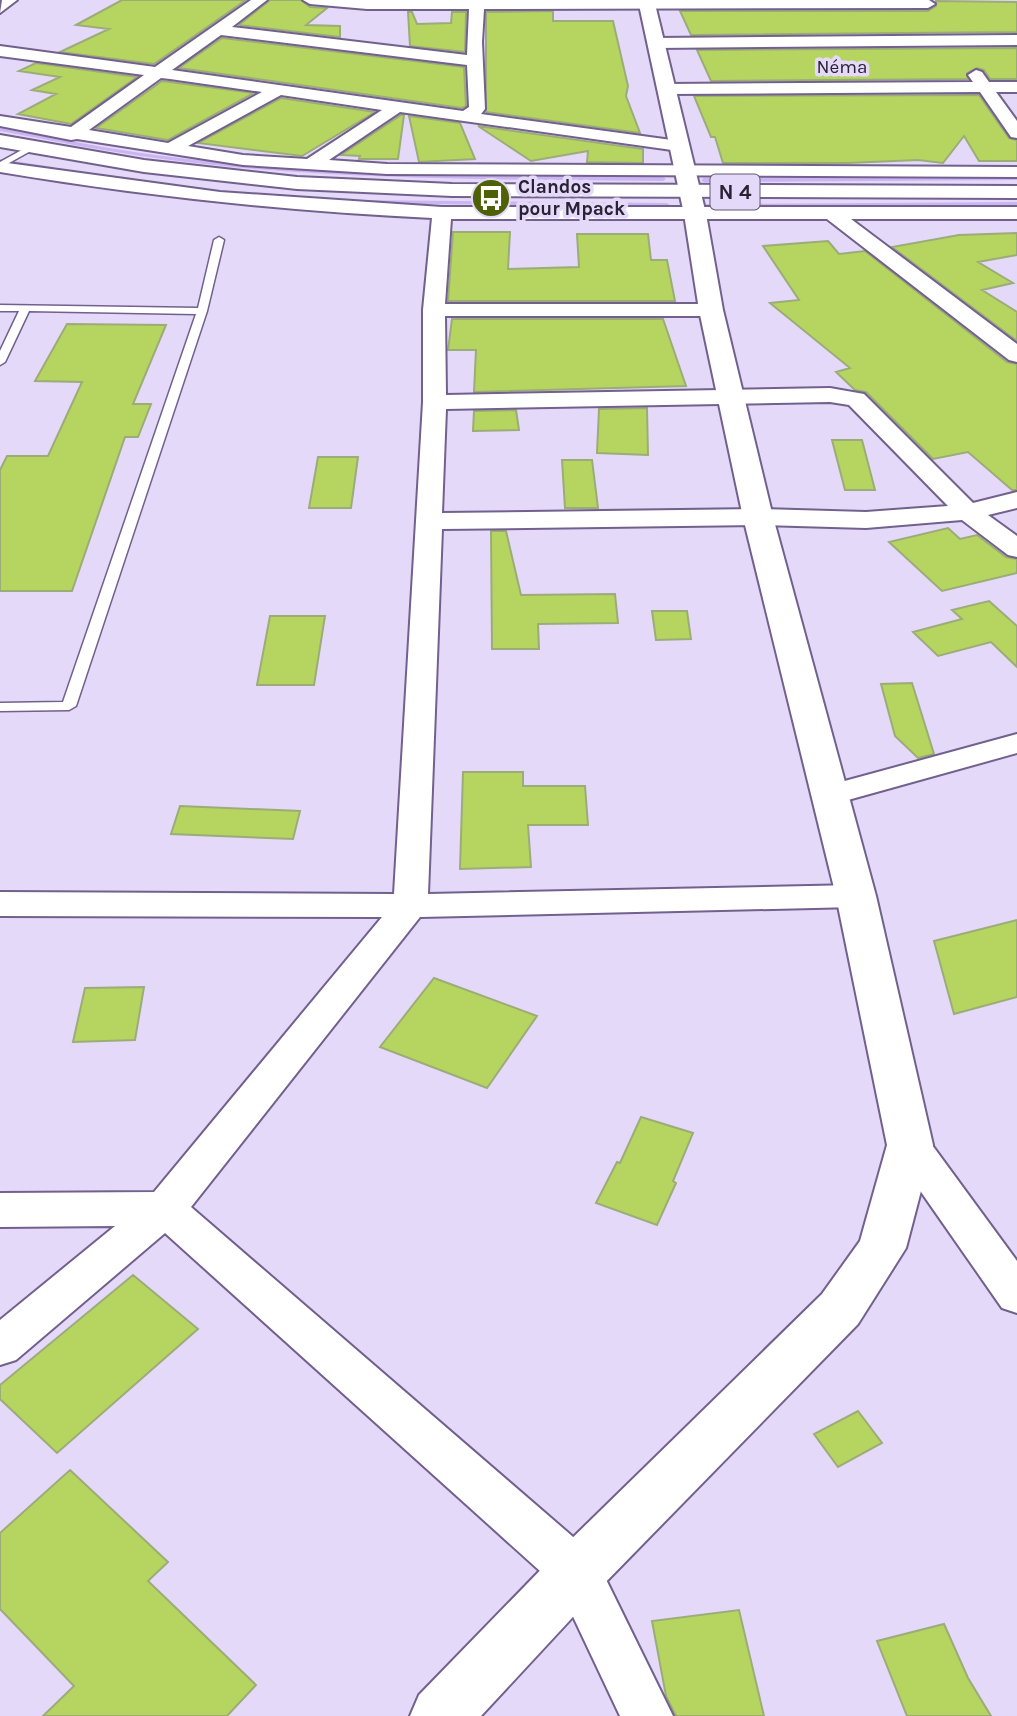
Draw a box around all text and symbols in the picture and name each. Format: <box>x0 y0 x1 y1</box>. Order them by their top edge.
street label: Néma <box>817 56 868 78</box>
road number: N 4 <box>710 174 760 210</box>
place label: Clandos pour Mpack <box>518 176 625 220</box>
bus stop icon: Clandos pour Mpack <box>470 177 512 219</box>

